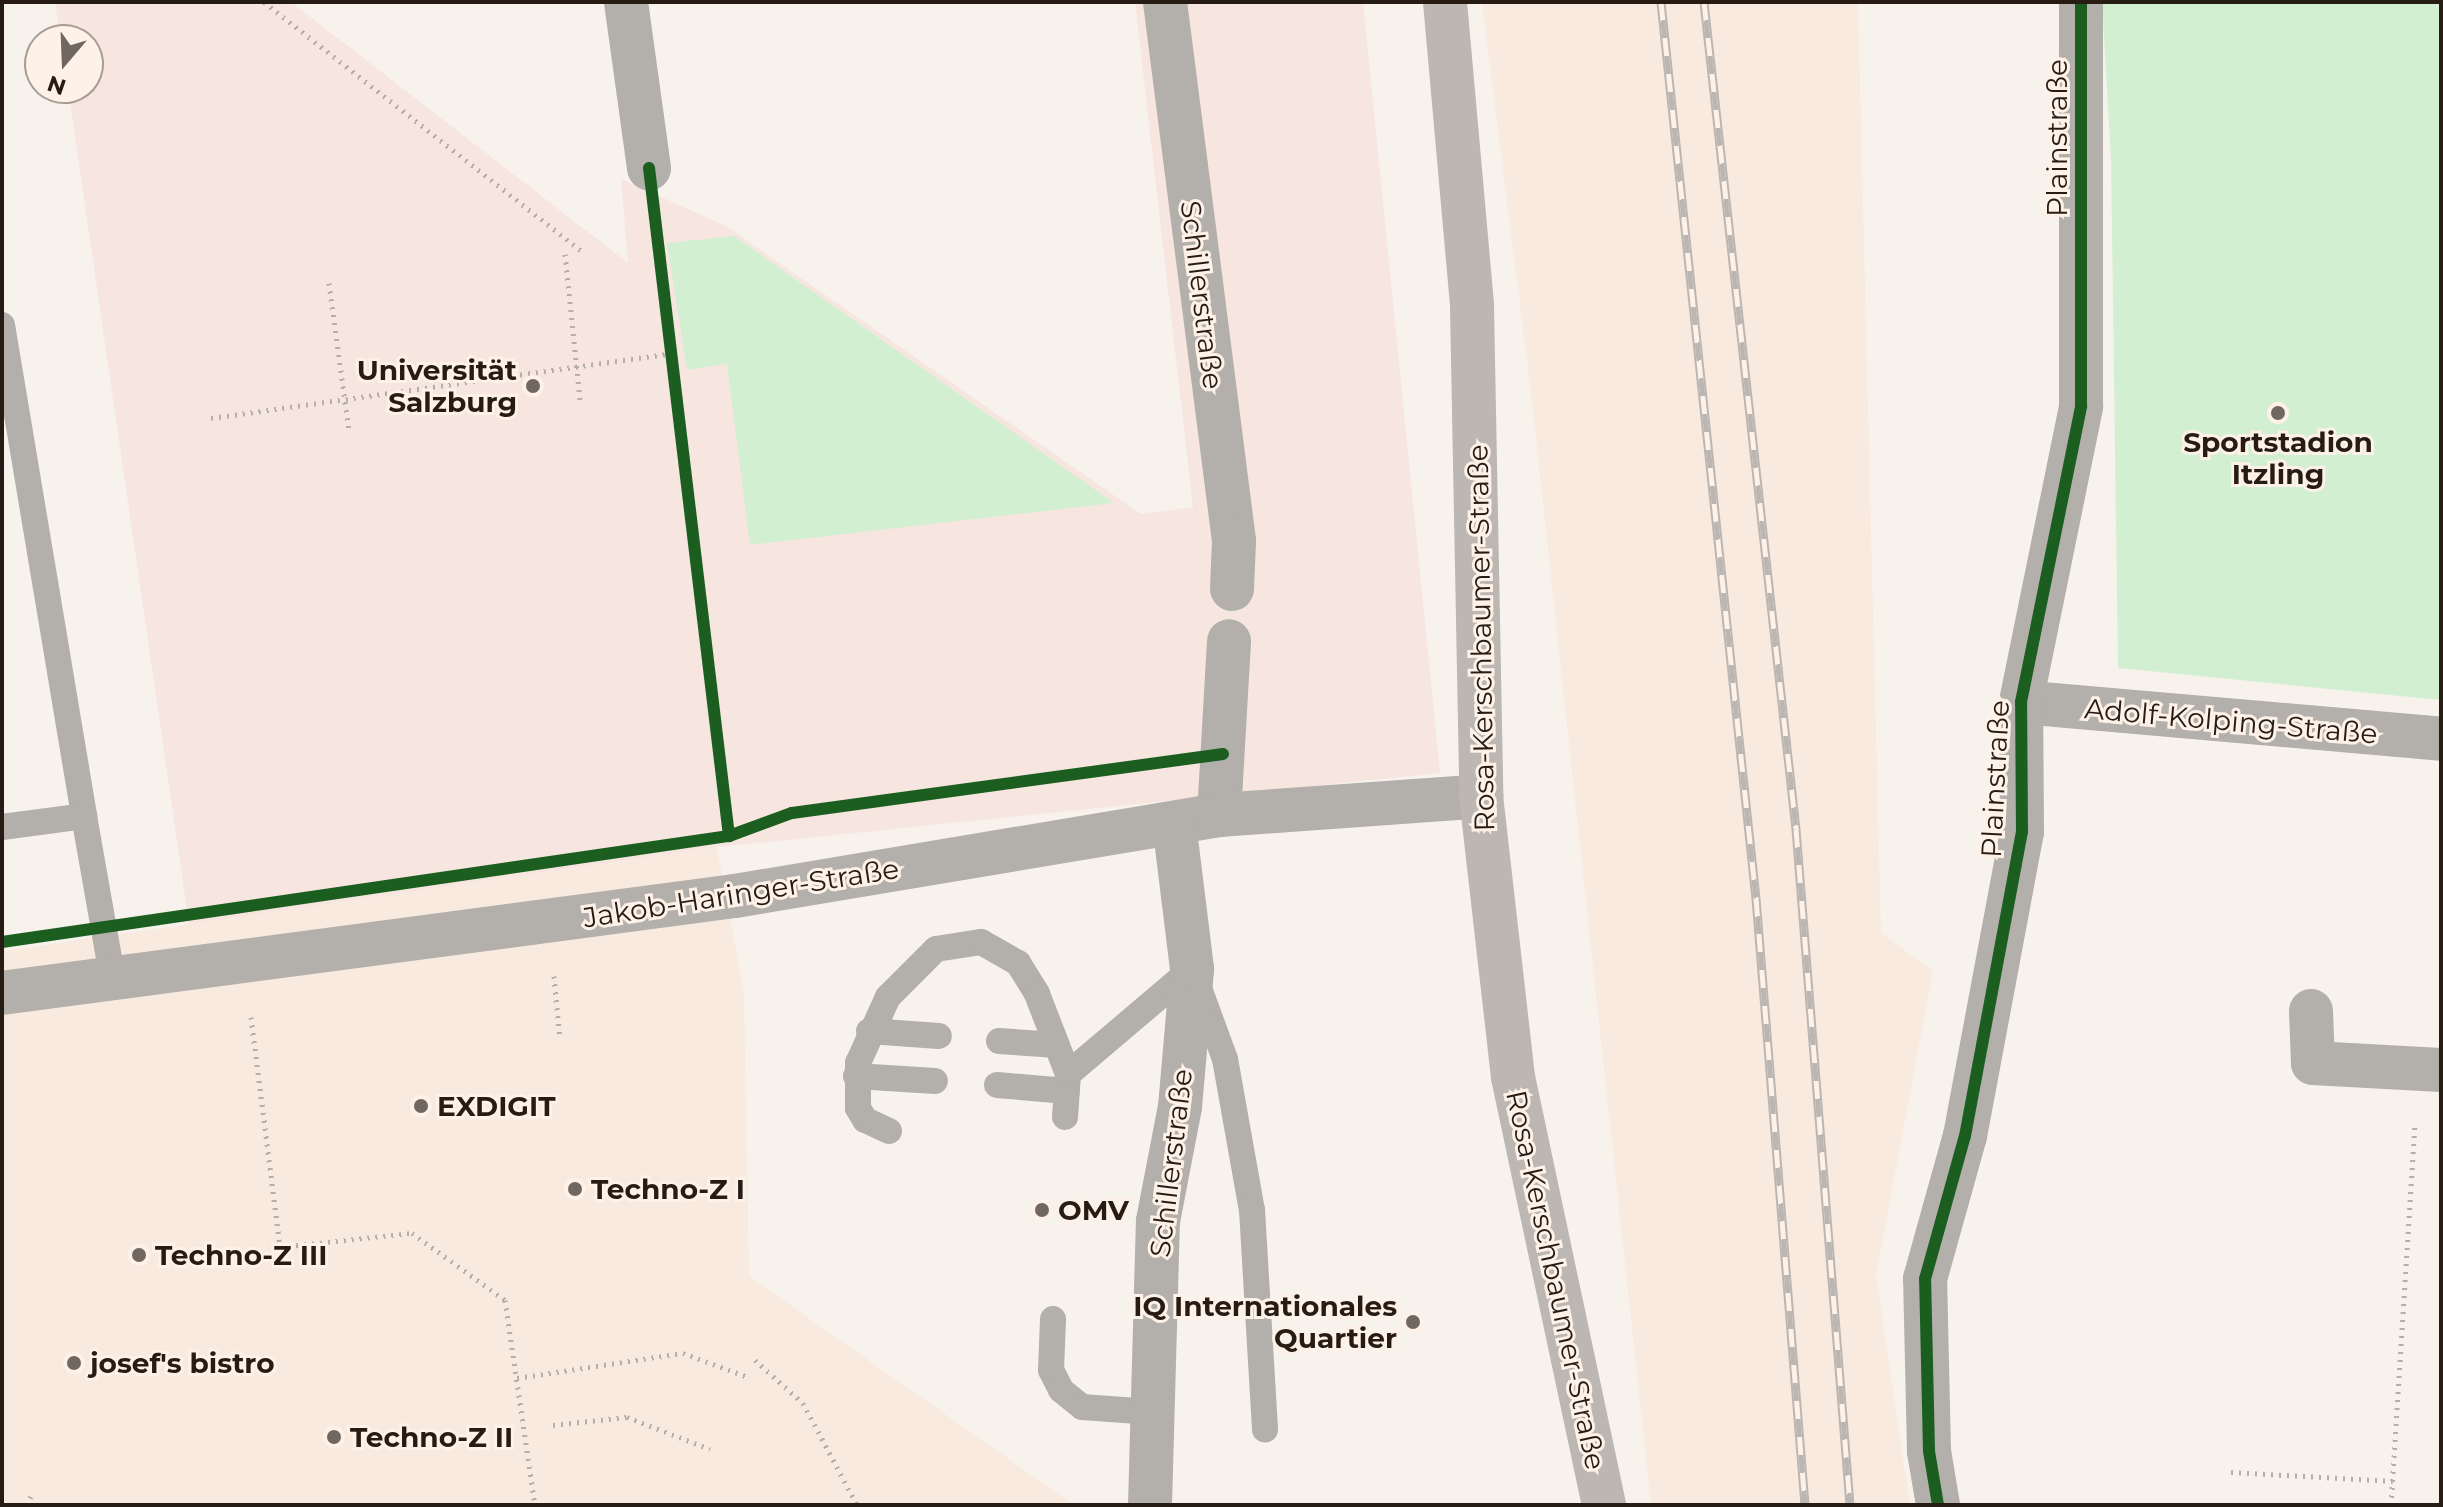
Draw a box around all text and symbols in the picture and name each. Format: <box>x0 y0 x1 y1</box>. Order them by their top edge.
north arrow <box>24 24 104 104</box>
street label: Plainstraße <box>2040 59 2074 217</box>
text: N <box>44 70 69 101</box>
street label: Schillerstraße <box>1174 199 1230 391</box>
place label: Universität Salzburg <box>357 353 517 419</box>
marker: Universität Salzburg <box>524 377 542 395</box>
marker: Sportstadion Itzling <box>2269 404 2287 422</box>
place label: Sportstadion Itzling <box>2183 425 2373 491</box>
street label: Rosa-Kerschbaumer-Straße <box>1461 444 1501 832</box>
street label: Adolf-Kolping-Straße <box>2083 691 2379 751</box>
street label: Plainstraße <box>1974 699 2016 859</box>
street label: Jakob-Haringer-Straße <box>581 851 901 935</box>
street label: Schillerstraße <box>1143 1067 1199 1259</box>
street label: Rosa-Kerschbaumer-Straße <box>1499 1087 1613 1473</box>
place label: EXDIGIT <box>437 1089 555 1123</box>
marker: EXDIGIT <box>412 1097 430 1115</box>
place label: Techno-Z I <box>591 1172 745 1206</box>
marker: Techno-Z I <box>566 1180 584 1198</box>
place label: OMV <box>1058 1193 1129 1227</box>
marker: OMV <box>1033 1201 1051 1219</box>
place label: Techno-Z III <box>155 1238 327 1272</box>
marker: Techno-Z III <box>130 1246 148 1264</box>
place label: IQ Internationales Quartier <box>1133 1289 1397 1355</box>
marker: IQ Internationales Quartier <box>1404 1313 1422 1331</box>
place label: josef's bistro <box>90 1346 275 1380</box>
marker: josef's bistro <box>65 1354 83 1372</box>
place label: Techno-Z II <box>350 1420 513 1454</box>
marker: Techno-Z II <box>325 1428 343 1446</box>

